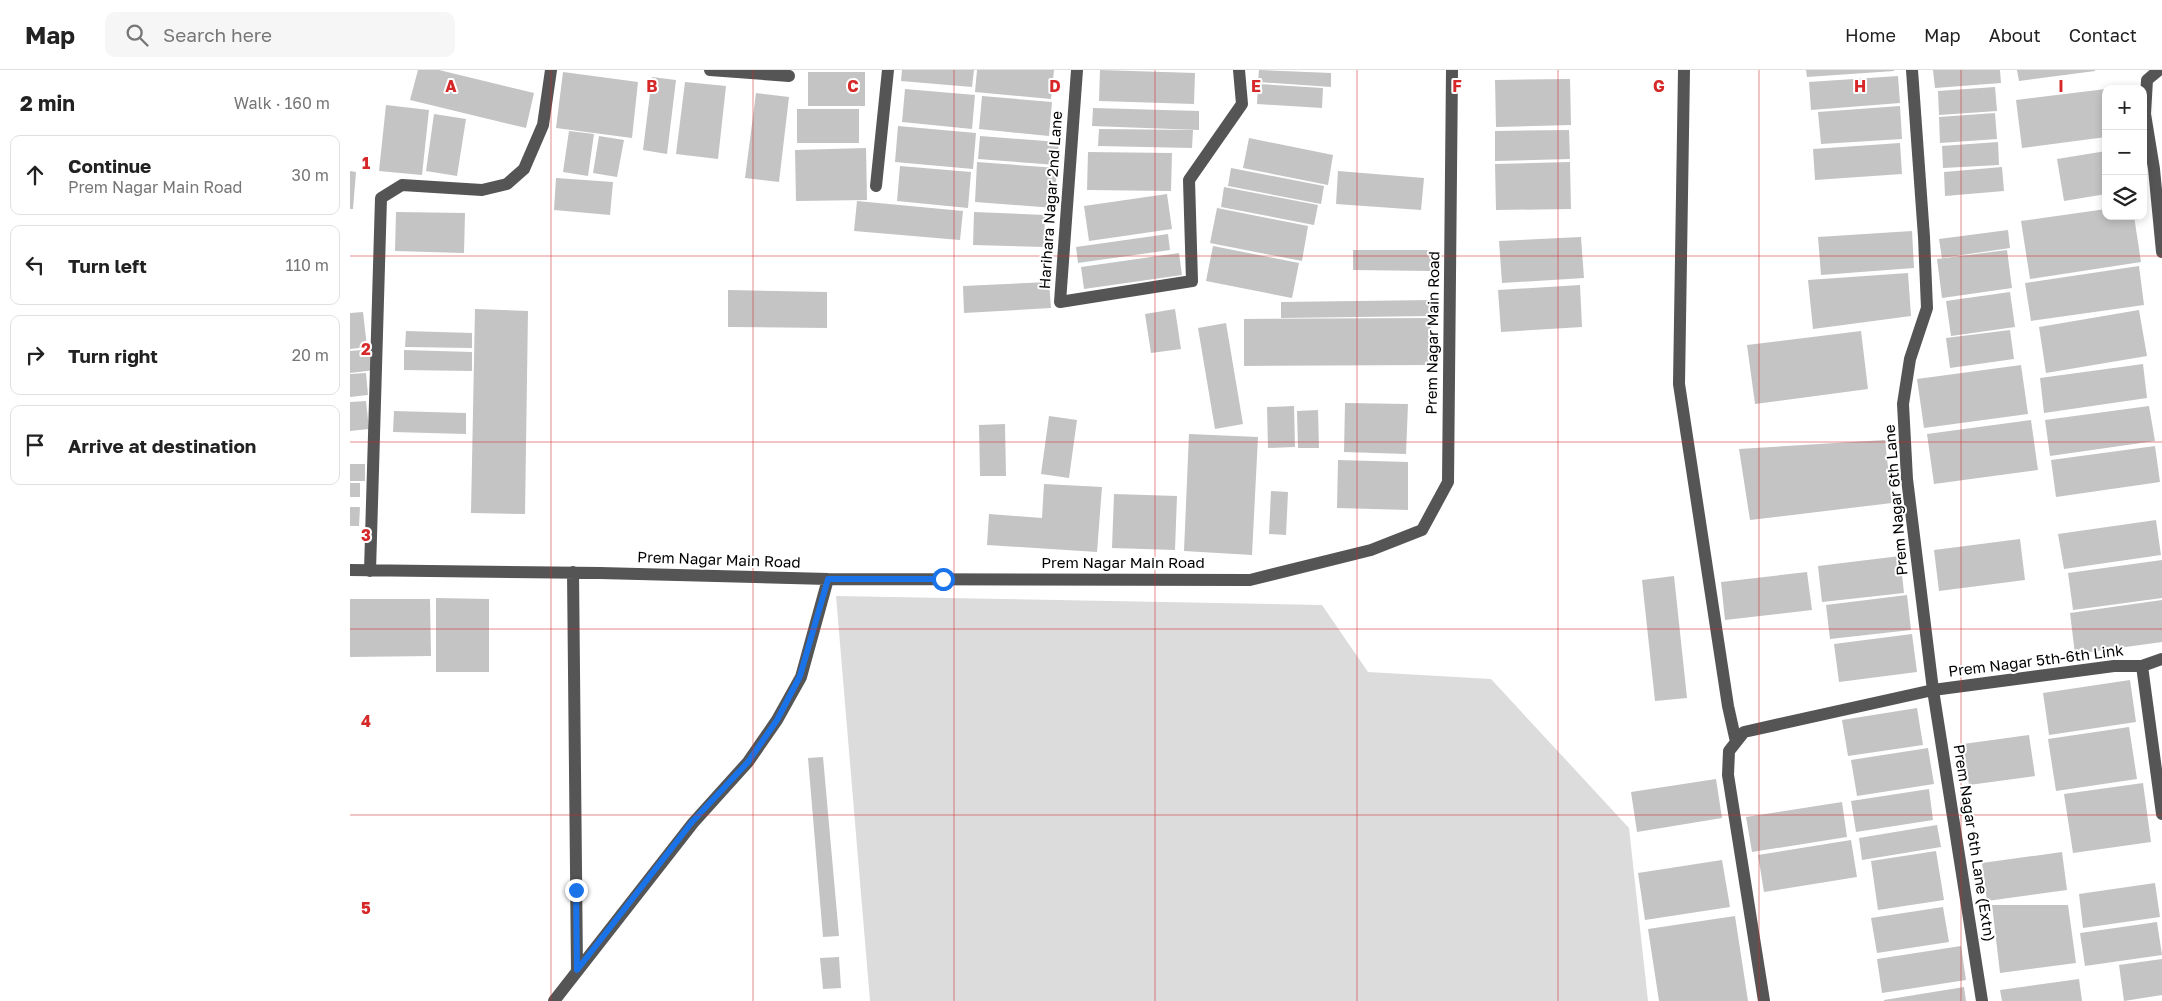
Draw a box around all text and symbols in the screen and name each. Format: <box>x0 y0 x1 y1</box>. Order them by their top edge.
search box <box>105 12 455 57</box>
text: Map <box>25 20 75 49</box>
icon: search <box>123 21 151 49</box>
text: Search here <box>163 23 272 46</box>
text: Home <box>1845 24 1896 46</box>
text: Map <box>1924 24 1961 46</box>
text: About <box>1989 24 2041 46</box>
text: Contact <box>2069 24 2137 46</box>
text: A <box>445 76 457 96</box>
text: B <box>646 76 658 96</box>
text: C <box>847 76 859 96</box>
text: D <box>1049 76 1061 96</box>
text: E <box>1251 76 1261 96</box>
text: F <box>1452 76 1462 96</box>
text: G <box>1653 76 1665 96</box>
text: H <box>1854 76 1866 96</box>
text: I <box>2058 76 2064 96</box>
map controls <box>2102 85 2147 220</box>
button: + <box>2102 85 2147 130</box>
text: 2 min <box>20 90 75 116</box>
text: Walk · 160 m <box>234 93 330 113</box>
street label: Harihara Nagar 2nd Lane <box>1035 110 1065 290</box>
button: − <box>2102 130 2147 175</box>
text: 1 <box>362 153 370 173</box>
text: Continue <box>68 154 151 177</box>
icon: ahead <box>21 161 49 189</box>
text: 30 m <box>292 165 329 185</box>
button: layers <box>2102 175 2147 220</box>
text: Prem Nagar Main Road <box>68 177 242 197</box>
icon: left <box>21 251 49 279</box>
street label: Prem Nagar Main Road <box>1422 251 1442 415</box>
text: Turn left <box>68 254 147 277</box>
text: 110 m <box>285 255 329 275</box>
text: 2 <box>361 339 371 359</box>
icon: right <box>21 341 49 369</box>
text: Turn right <box>68 344 158 367</box>
text: 20 m <box>292 345 329 365</box>
street label: Prem Nagar 6th Lane <box>1879 424 1911 576</box>
icon: arrive <box>21 431 49 459</box>
text: Arrive at destination <box>68 434 256 457</box>
text: 3 <box>361 525 371 545</box>
street label: Prem Nagar Main Road <box>637 547 801 571</box>
street label: Prem Nagar Main Road <box>1041 553 1205 571</box>
route start <box>932 568 955 591</box>
street label: Prem Nagar 5th-6th Link <box>1947 640 2125 680</box>
text: 4 <box>361 711 371 731</box>
street label: Prem Nagar 6th Lane (Extn) <box>1950 743 1999 943</box>
route end <box>565 879 588 902</box>
text: 5 <box>361 898 371 918</box>

